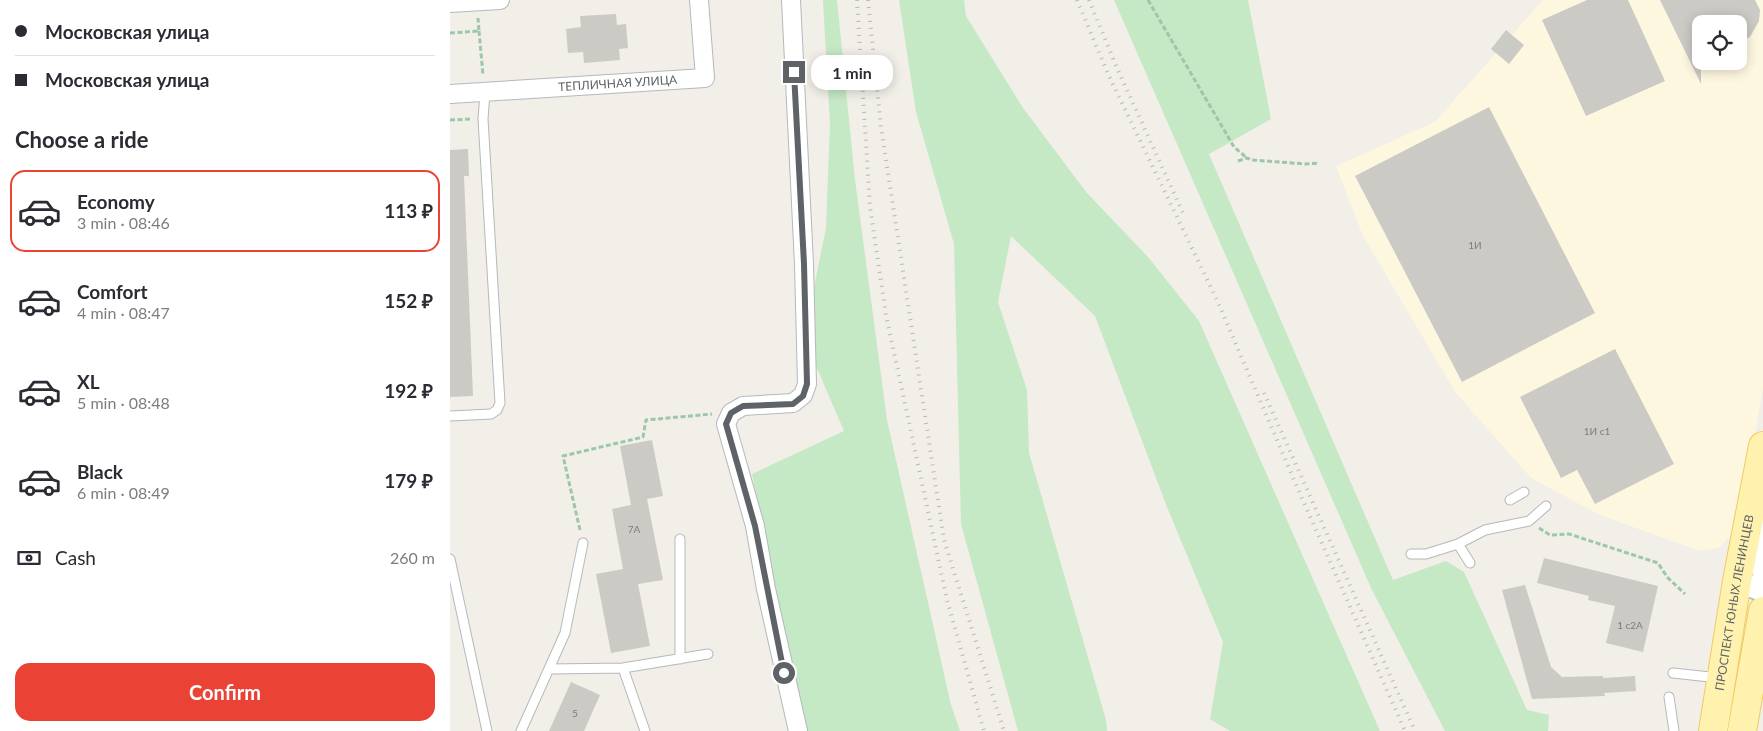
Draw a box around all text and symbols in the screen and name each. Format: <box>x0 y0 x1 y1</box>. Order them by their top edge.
map controls <box>1692 15 1747 70</box>
button: locate <box>1692 15 1747 70</box>
text: Московская улица <box>45 20 209 43</box>
callout: 1 min <box>812 54 894 90</box>
route end <box>783 61 805 83</box>
text: 1 min <box>832 63 872 82</box>
text: Московская улица <box>45 68 209 91</box>
street label: ТЕПЛИЧНАЯ УЛИЦА <box>558 72 678 94</box>
text: Choose a ride <box>15 126 149 153</box>
icon: car <box>17 189 62 234</box>
text: Economy <box>77 190 155 213</box>
text: 113 ₽ <box>384 199 433 222</box>
text: 3 min · 08:46 <box>77 213 170 232</box>
house number: 1И <box>1468 239 1482 251</box>
icon: car <box>17 279 62 324</box>
text: Comfort <box>77 280 148 303</box>
text: 152 ₽ <box>384 289 433 312</box>
text: 4 min · 08:47 <box>77 303 170 322</box>
icon: car <box>17 369 62 414</box>
text: XL <box>77 370 100 393</box>
text: 192 ₽ <box>384 379 433 402</box>
text: 5 min · 08:48 <box>77 393 170 412</box>
house number: 1И с1 <box>1584 425 1610 437</box>
icon: car <box>17 459 62 504</box>
text: Black <box>77 460 123 483</box>
text: 179 ₽ <box>384 469 433 492</box>
text: 6 min · 08:49 <box>77 483 170 502</box>
street label: ПРОСПЕКТ ЮНЫХ ЛЕНИНЦЕВ <box>1712 513 1757 692</box>
house number: 7А <box>628 523 641 535</box>
icon: cash <box>15 544 43 572</box>
text: Cash <box>55 546 96 569</box>
text: 260 m <box>390 548 435 567</box>
house number: 1 с2А <box>1617 619 1643 631</box>
route start <box>773 662 795 684</box>
button: Confirm <box>15 663 435 721</box>
house number: 5 <box>572 707 578 719</box>

